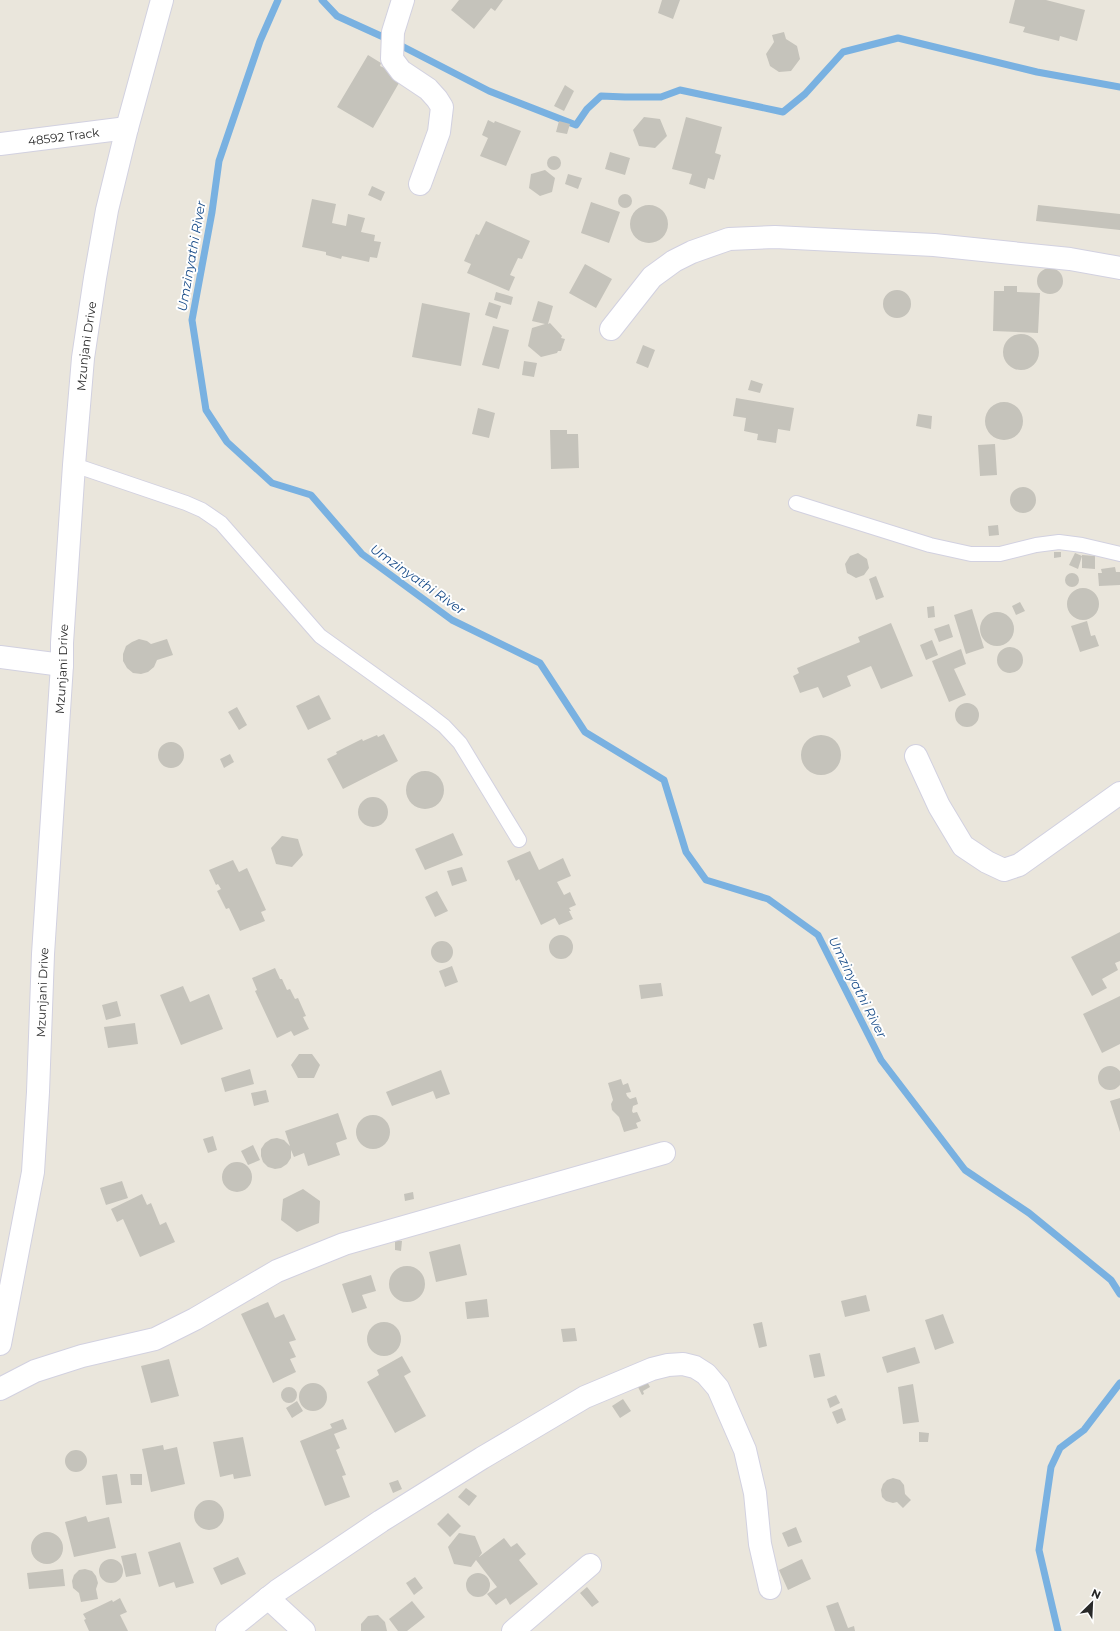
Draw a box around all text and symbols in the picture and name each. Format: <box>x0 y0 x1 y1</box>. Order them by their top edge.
street label: 48592 Track <box>27 124 101 148</box>
water label: Umzinyathi River <box>173 199 209 312</box>
street label: Mzunjani Drive <box>73 300 99 391</box>
water label: Umzinyathi River <box>368 540 469 618</box>
street label: Mzunjani Drive <box>51 623 71 714</box>
water label: Umzinyathi River <box>825 934 891 1041</box>
street label: Mzunjani Drive <box>32 947 51 1038</box>
north arrow <box>1072 1583 1112 1623</box>
text: N <box>1089 1586 1103 1602</box>

